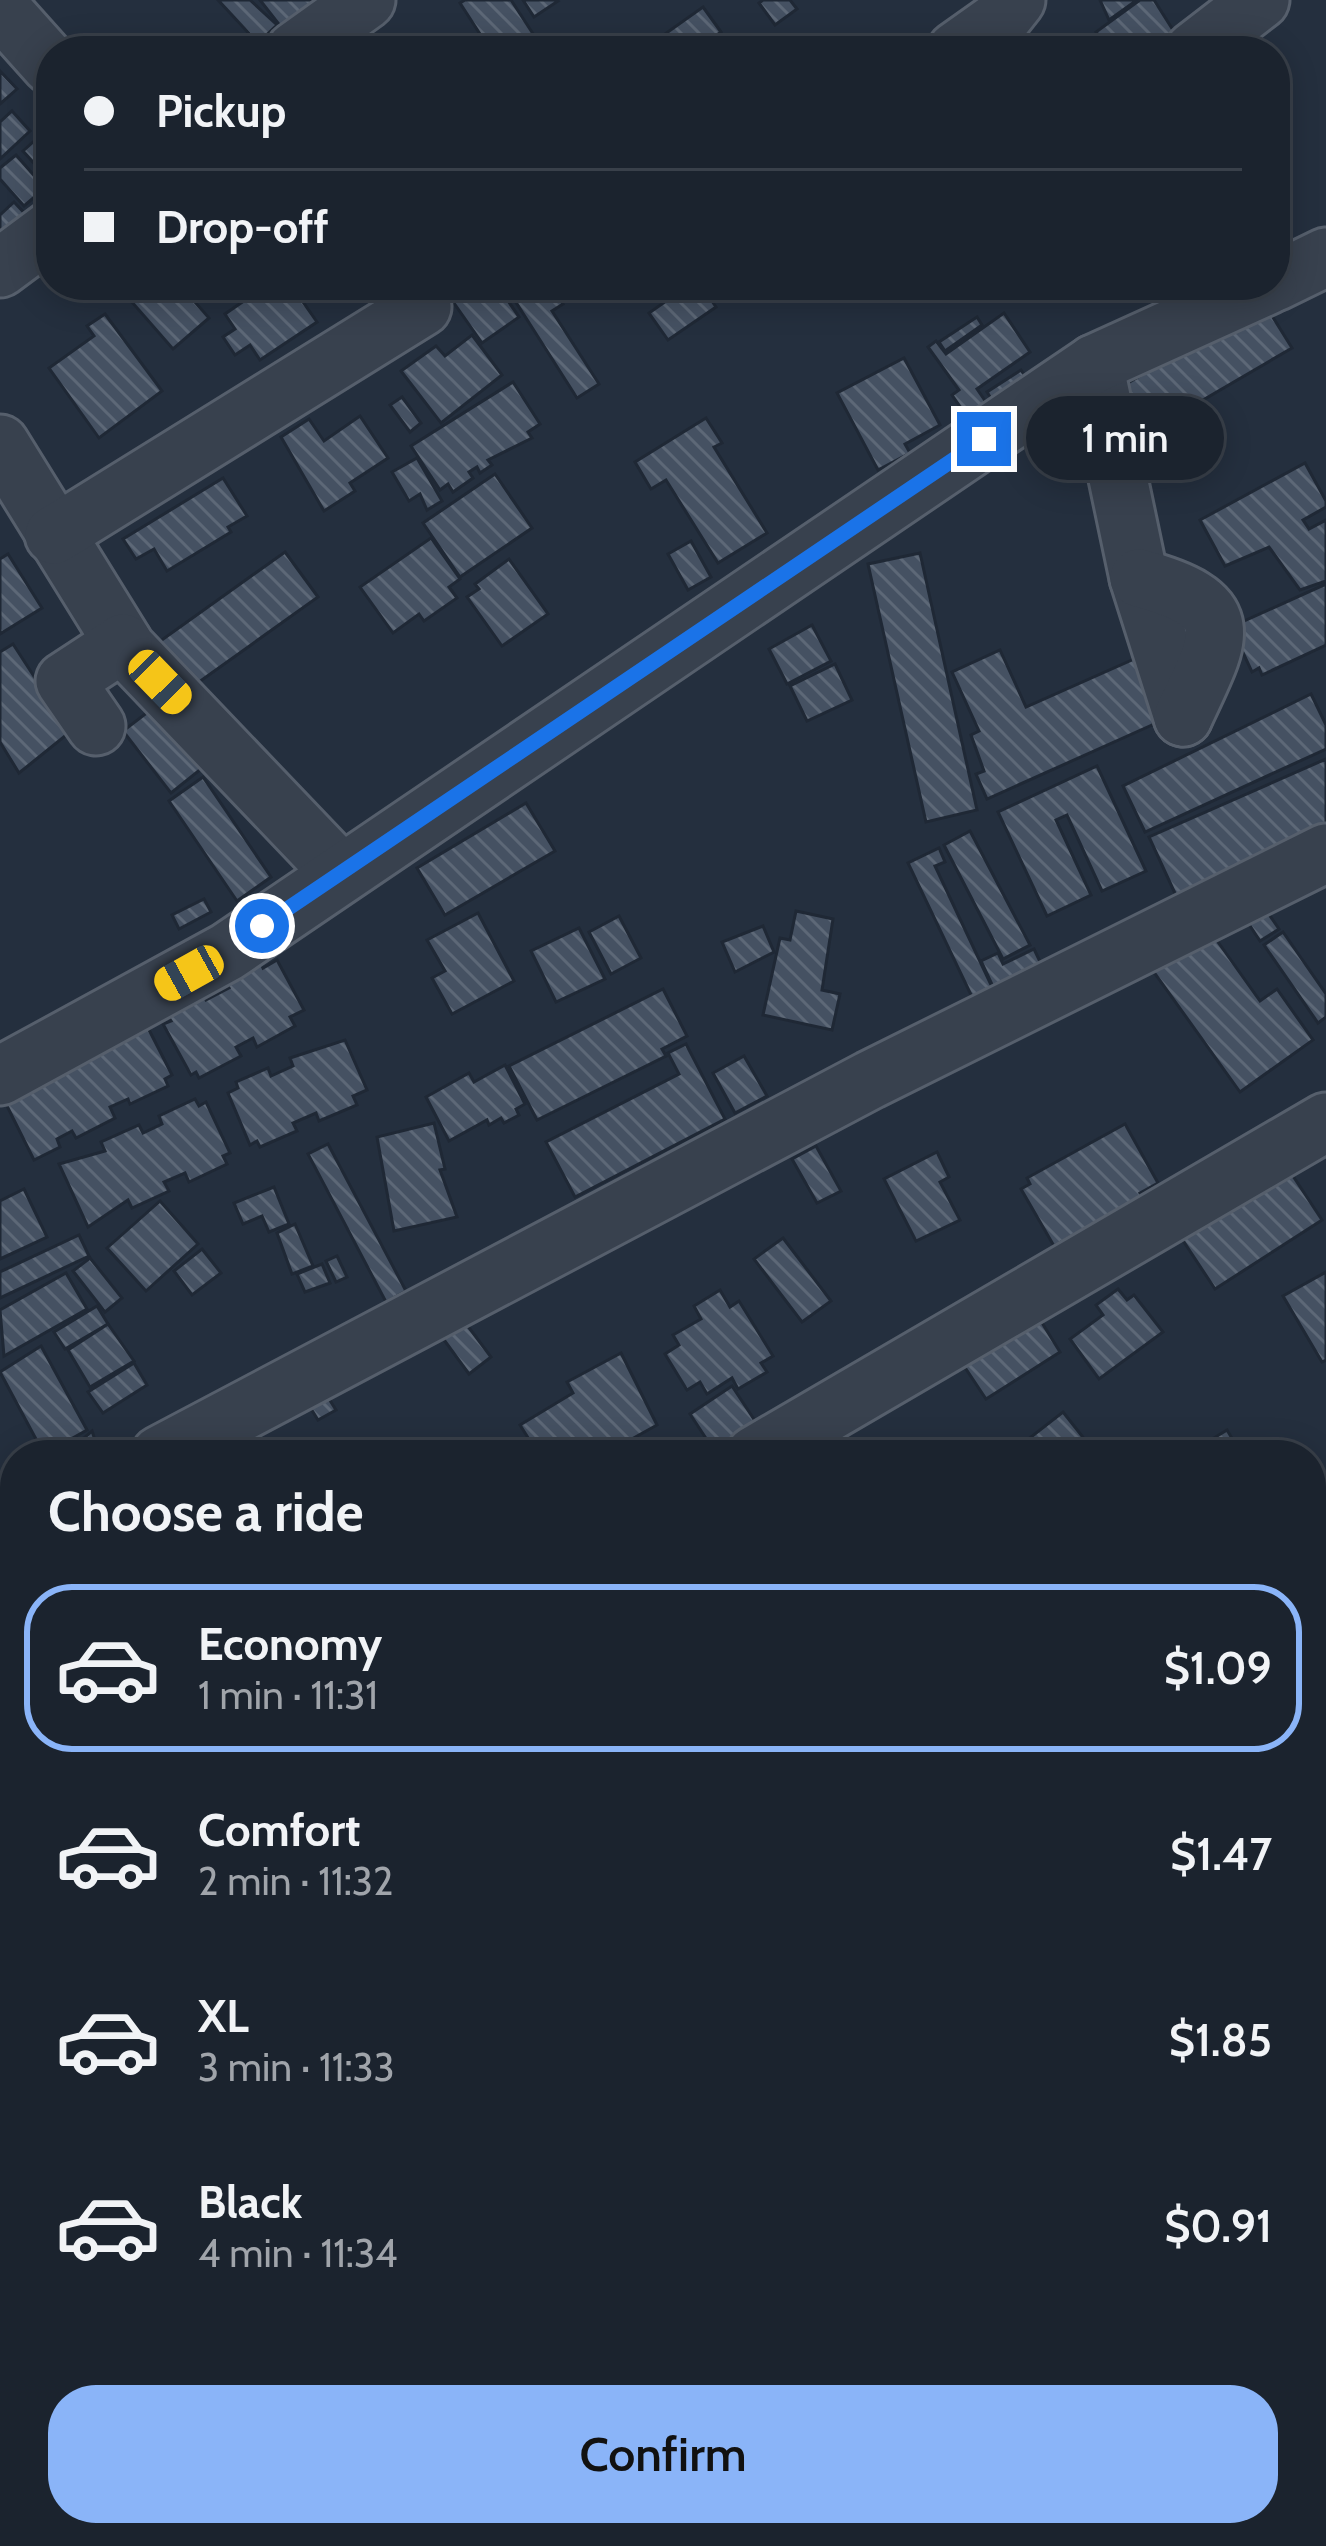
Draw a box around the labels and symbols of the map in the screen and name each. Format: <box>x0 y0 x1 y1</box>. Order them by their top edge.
callout: 1 min <box>1026 397 1224 481</box>
route end <box>957 412 1011 466</box>
car <box>122 644 198 720</box>
route start <box>235 899 289 953</box>
car <box>149 940 229 1006</box>

